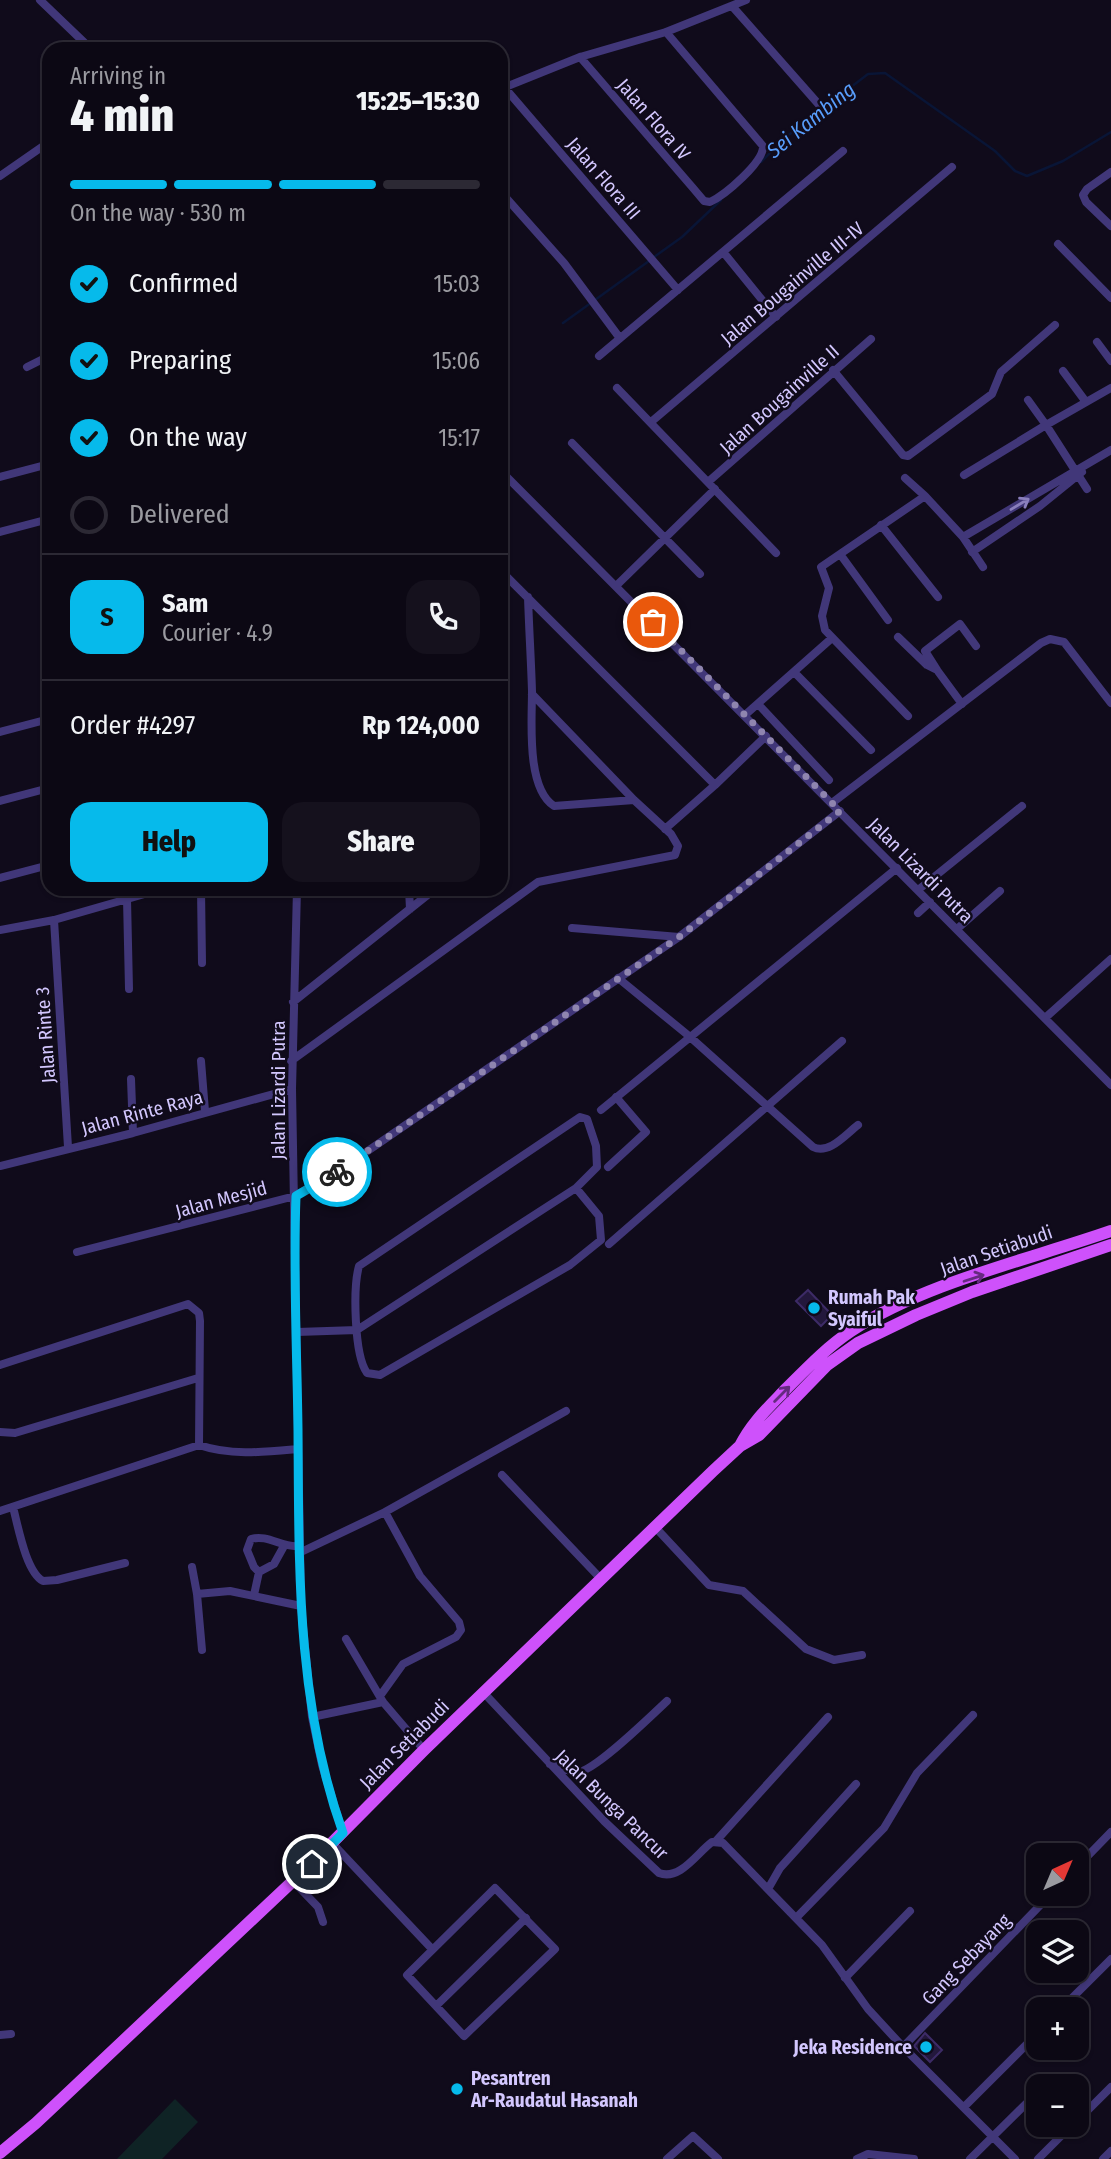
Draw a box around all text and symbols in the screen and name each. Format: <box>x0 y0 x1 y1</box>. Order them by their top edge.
text: Arriving in <box>70 62 166 90</box>
street label: Jalan Flora IV <box>612 74 695 165</box>
water label: Sei Kambing <box>761 76 861 164</box>
text: 15:25–15:30 <box>356 86 480 117</box>
text: 4 min <box>70 88 174 143</box>
street label: Jalan Flora III <box>562 133 645 224</box>
text: On the way · 530 m <box>70 199 246 227</box>
street label: Jalan Bougainville III-IV <box>716 217 869 350</box>
icon: check <box>70 265 108 303</box>
text: Confirmed <box>129 268 239 299</box>
text: 15:03 <box>433 270 480 298</box>
street label: Jalan Bougainville II <box>715 340 844 459</box>
icon: check <box>70 342 108 380</box>
text: Preparing <box>129 345 231 376</box>
text: 15:06 <box>432 347 480 375</box>
icon: check <box>70 419 108 457</box>
text: On the way <box>129 422 247 453</box>
text: 15:17 <box>438 424 480 452</box>
one-way arrow <box>1009 497 1029 511</box>
text: Delivered <box>129 499 230 530</box>
button: phone <box>406 580 480 654</box>
text: Sam <box>162 588 208 619</box>
pin <box>623 592 683 652</box>
text: S <box>100 602 114 633</box>
icon: bag <box>634 603 672 641</box>
text: Courier · 4.9 <box>162 619 273 647</box>
text: Order #4297 <box>70 710 195 741</box>
text: Rp 124,000 <box>362 710 480 741</box>
button: Help <box>70 802 268 882</box>
button: Share <box>282 802 480 882</box>
street label: Jalan Lizardi Putra <box>863 813 978 928</box>
street label: Jalan Rinte 3 <box>31 986 60 1084</box>
street label: Jalan Lizardi Putra <box>267 1020 290 1160</box>
street label: Jalan Rinte Raya <box>79 1085 205 1140</box>
courier <box>302 1137 372 1207</box>
icon: bike <box>318 1153 356 1191</box>
street label: Jalan Mesjid <box>173 1176 269 1223</box>
street label: Jalan Setiabudi <box>937 1221 1055 1280</box>
one-way arrow <box>962 1270 984 1283</box>
place label: Rumah Pak Syaiful <box>828 1286 915 1331</box>
marker: Rumah Pak Syaiful <box>806 1300 822 1316</box>
one-way arrow <box>773 1385 790 1402</box>
street label: Jalan Setiabudi <box>355 1695 454 1794</box>
street label: Jalan Bunga Pancur <box>550 1744 673 1864</box>
pin <box>282 1834 342 1894</box>
north arrow <box>1026 1843 1088 1906</box>
map controls <box>1026 1843 1089 2137</box>
icon: home <box>293 1845 331 1883</box>
street label: Gang Sebayang <box>917 1909 1016 2010</box>
button: layers <box>1026 1920 1089 1983</box>
button: + <box>1026 1997 1089 2060</box>
place label: Jeka Residence <box>792 2036 912 2059</box>
marker: Jeka Residence <box>918 2039 934 2055</box>
place label: Pesantren Ar-Raudatul Hasanah <box>470 2067 638 2112</box>
button: − <box>1026 2074 1089 2137</box>
marker: Pesantren Ar-Raudatul Hasanah <box>449 2081 465 2097</box>

